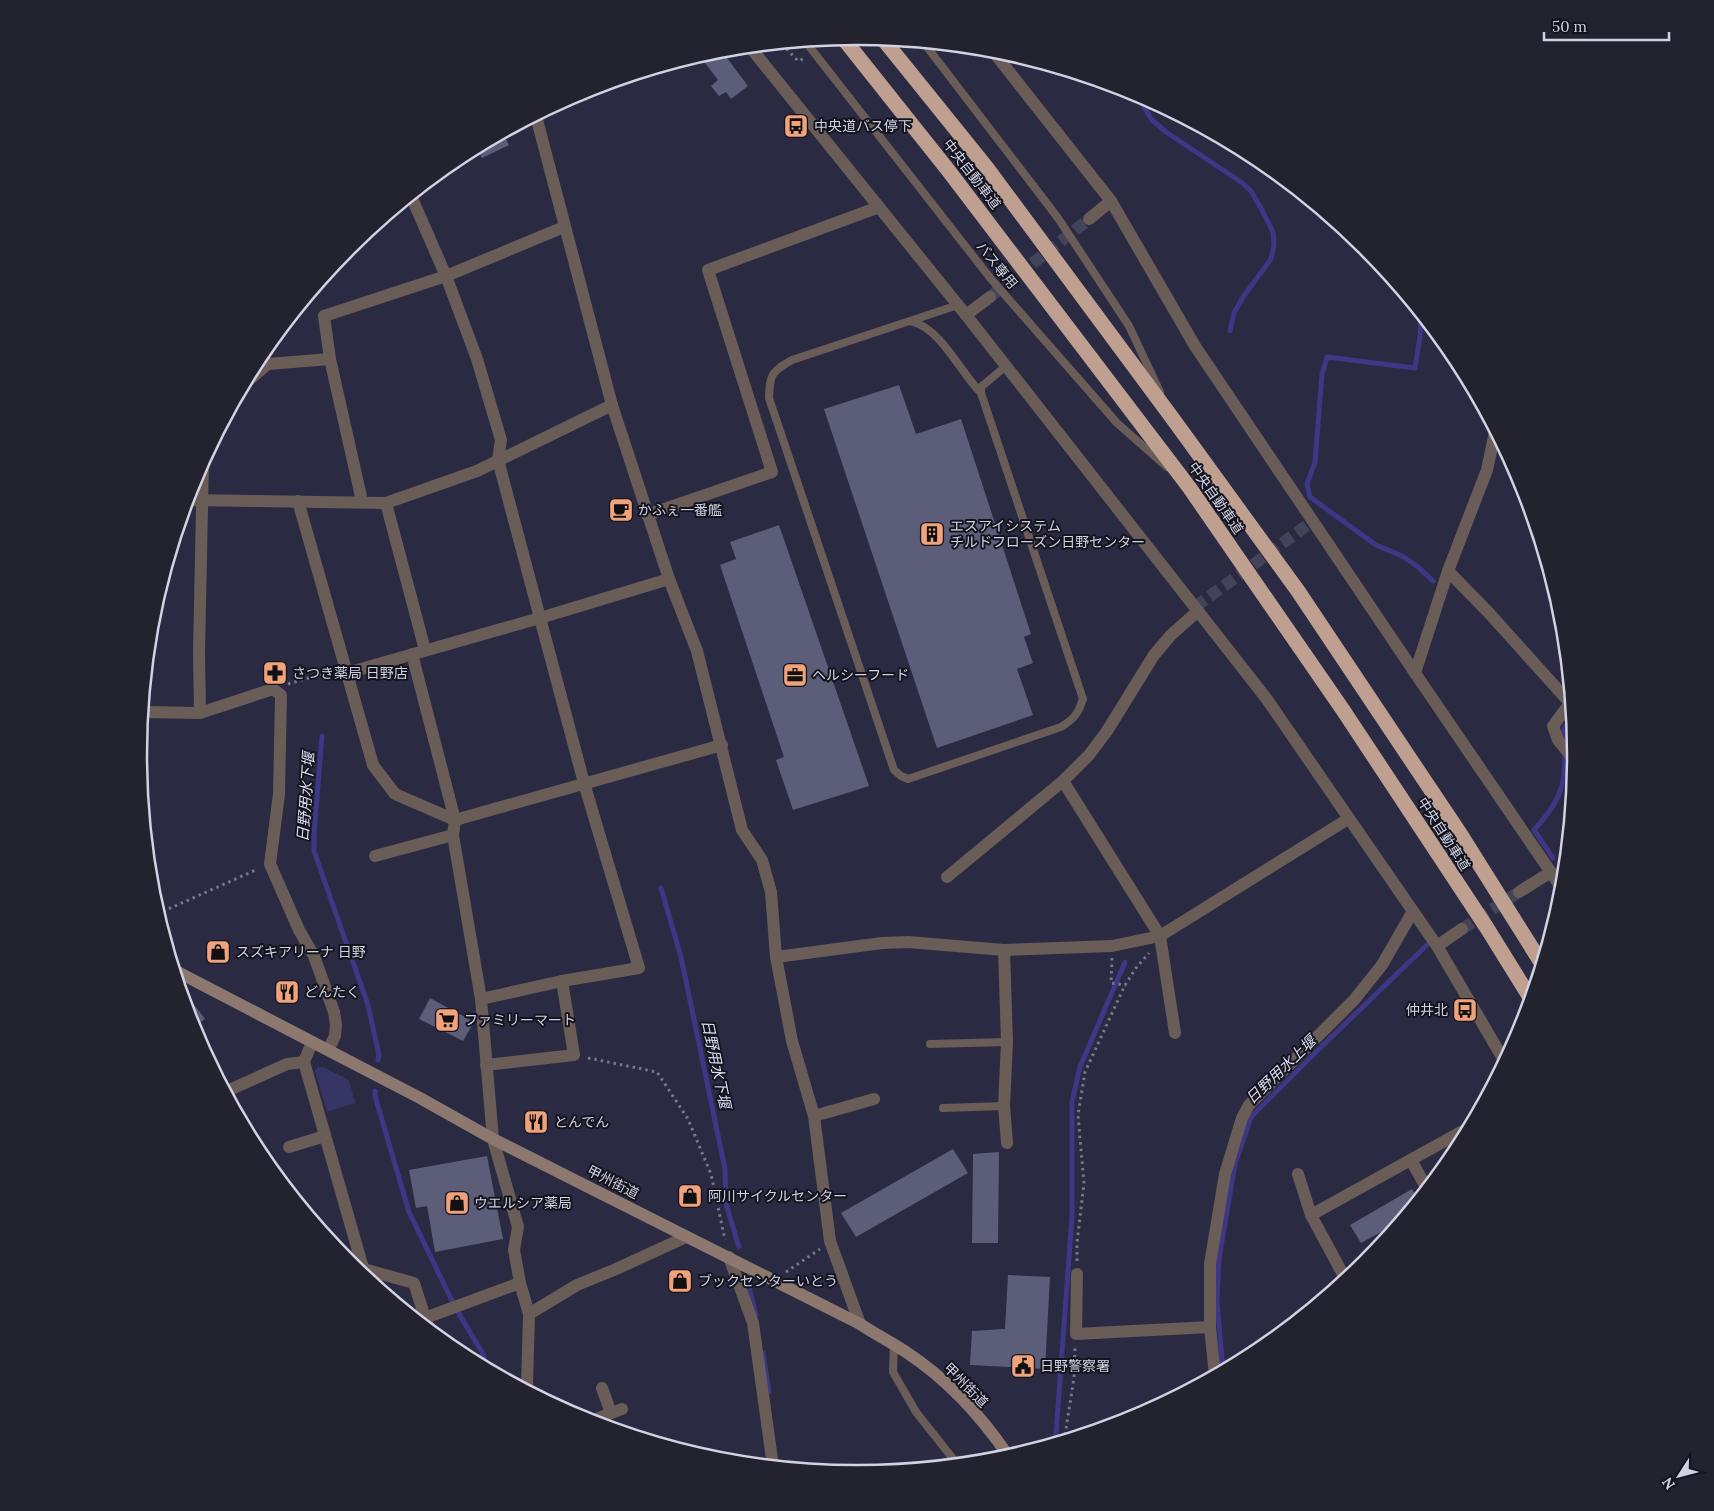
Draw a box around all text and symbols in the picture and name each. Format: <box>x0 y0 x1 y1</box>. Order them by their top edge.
scale bar <box>1544 10 1669 42</box>
text: 50 m <box>1552 17 1587 36</box>
bus stop icon: 中央道バス停下 <box>783 113 809 139</box>
place label: 中央道バス停下 <box>814 117 912 135</box>
street label: 中央自動車道 <box>939 135 1005 213</box>
street label: バス専用 <box>972 238 1022 292</box>
street label: 中央自動車道 <box>1185 458 1247 538</box>
cafe icon: かふぇ一番艦 <box>608 497 634 523</box>
place label: かふぇ一番艦 <box>638 501 722 519</box>
place label: エスアイシステム チルドフローズン日野センター <box>950 517 1145 551</box>
building icon: エスアイシステム チルドフローズン日野センター <box>919 521 945 547</box>
pharmacy icon: さつき薬局 日野店 <box>262 660 288 686</box>
office icon: ヘルシーフード <box>782 662 808 688</box>
place label: さつき薬局 日野店 <box>292 664 408 682</box>
place label: ヘルシーフード <box>812 666 909 684</box>
water label: 日野用水下堰 <box>293 748 318 843</box>
street label: 中央自動車道 <box>1414 794 1474 874</box>
shop icon: スズキアリーナ 日野 <box>205 939 231 965</box>
place label: スズキアリーナ 日野 <box>236 943 366 961</box>
restaurant icon: どんたく <box>274 979 300 1005</box>
place label: どんたく <box>304 983 360 1001</box>
bus stop icon: 仲井北 <box>1452 997 1478 1023</box>
place label: 仲井北 <box>1406 1001 1448 1019</box>
supermarket icon: ファミリーマート <box>434 1007 460 1033</box>
place label: ファミリーマート <box>464 1011 576 1029</box>
water label: 日野用水下堰 <box>698 1018 736 1113</box>
water label: 日野用水上堰 <box>1242 1029 1322 1108</box>
restaurant icon: とんでん <box>523 1109 549 1135</box>
place label: とんでん <box>554 1113 609 1131</box>
street label: 甲州街道 <box>584 1161 642 1203</box>
shop icon: 阿川サイクルセンター <box>677 1183 703 1209</box>
place label: 阿川サイクルセンター <box>708 1187 847 1205</box>
shop icon: ウエルシア薬局 <box>444 1190 470 1216</box>
place label: ウエルシア薬局 <box>474 1194 572 1212</box>
shop icon: ブックセンターいとう <box>667 1268 693 1294</box>
place label: ブックセンターいとう <box>698 1272 838 1290</box>
public building icon: 日野警察署 <box>1010 1353 1036 1379</box>
place label: 日野警察署 <box>1040 1357 1110 1375</box>
street label: 甲州街道 <box>940 1359 992 1411</box>
north arrow <box>1654 1451 1704 1501</box>
text: N <box>1658 1474 1679 1493</box>

